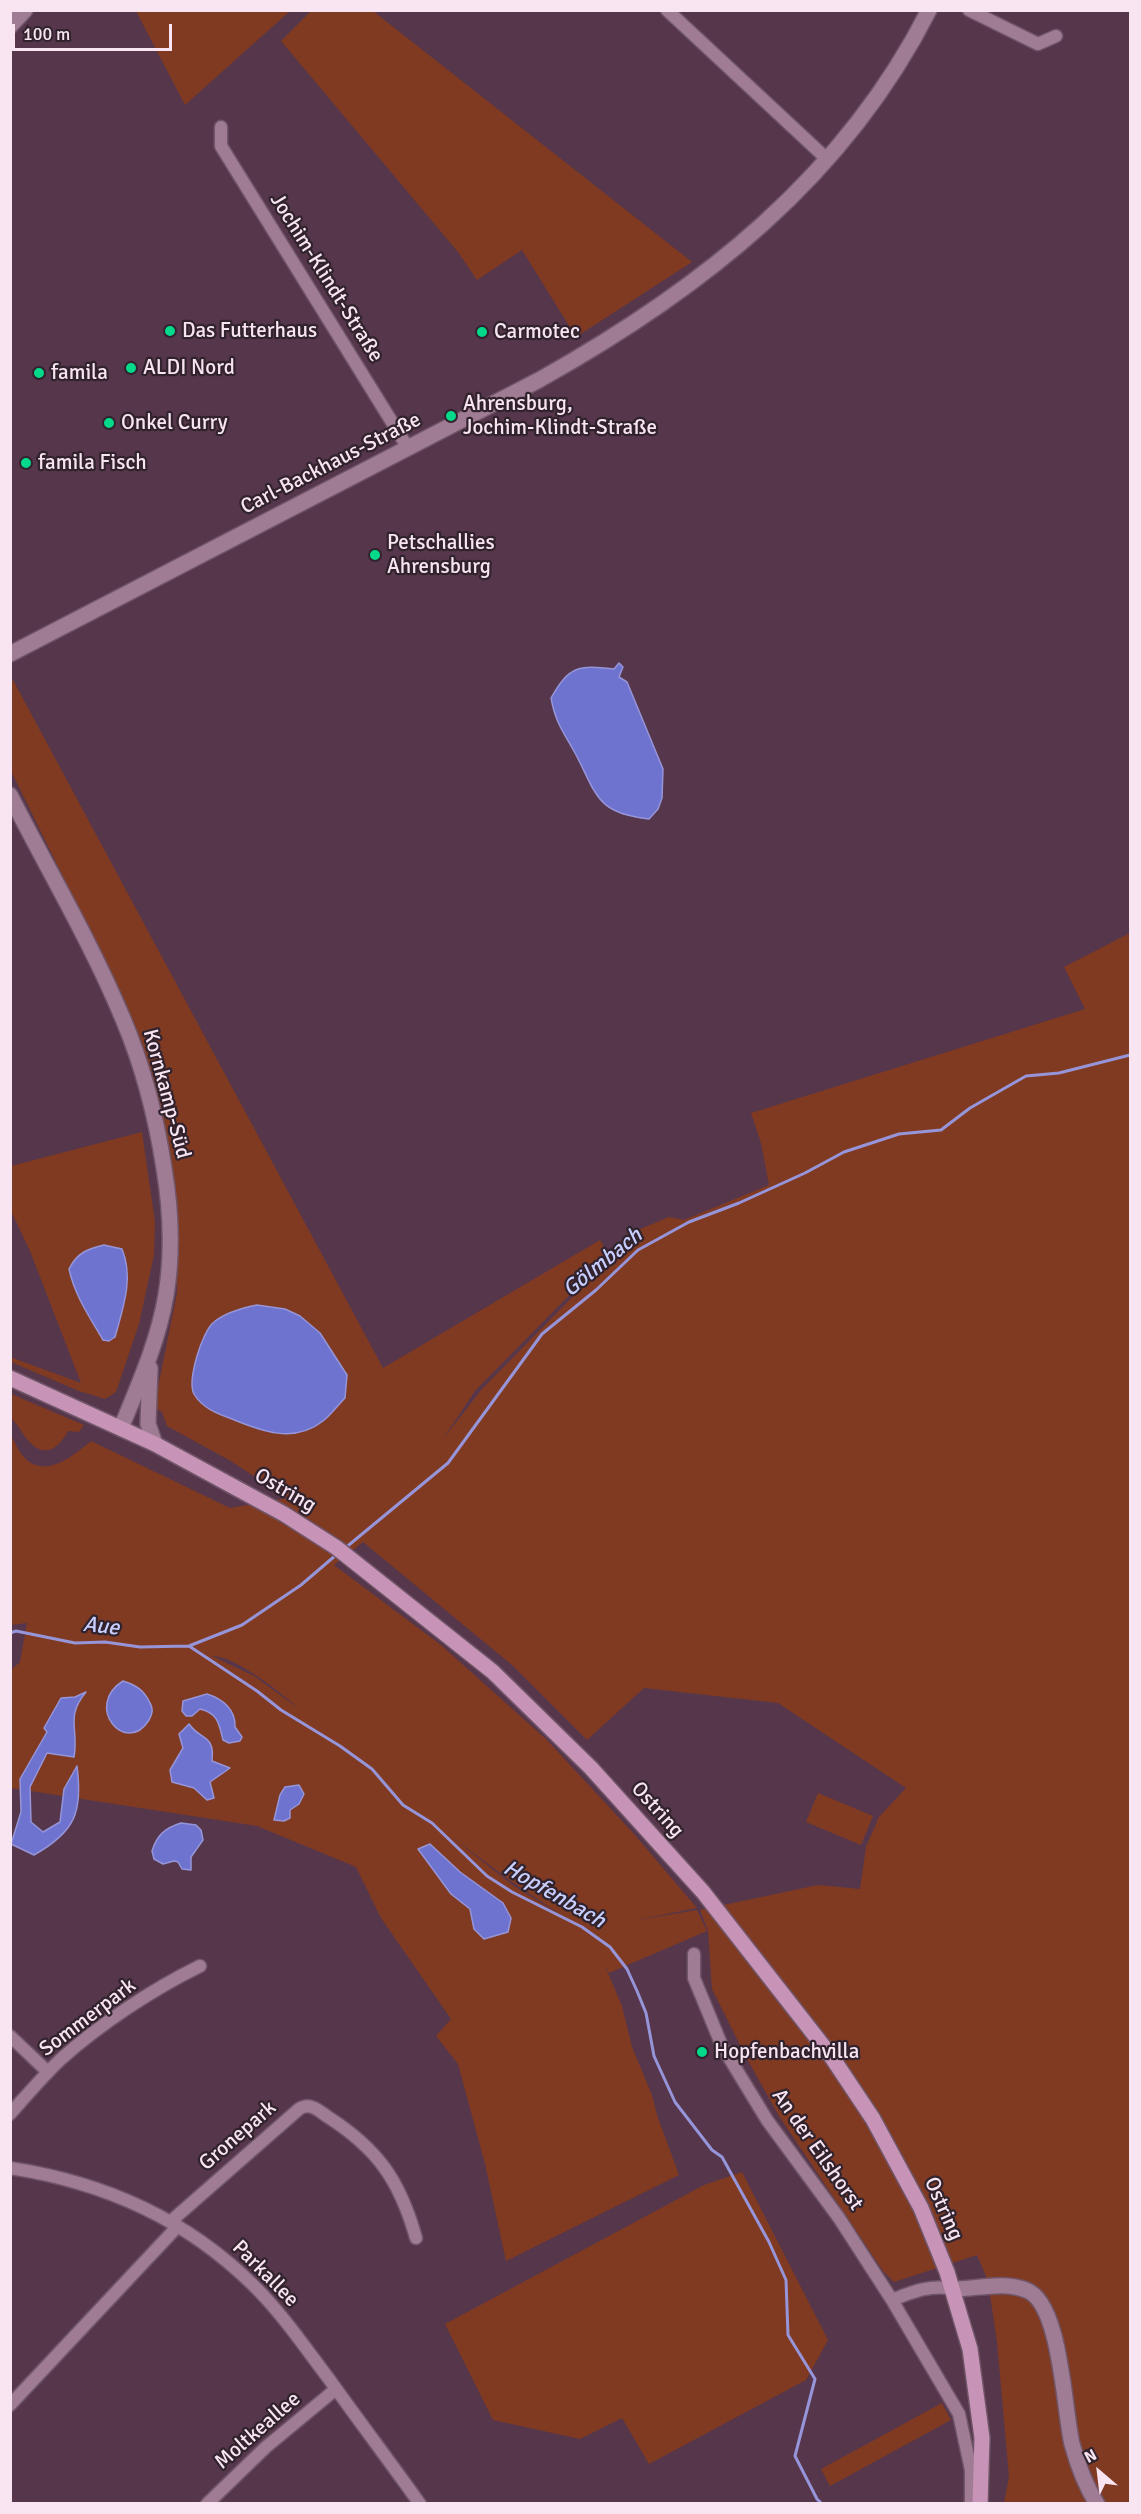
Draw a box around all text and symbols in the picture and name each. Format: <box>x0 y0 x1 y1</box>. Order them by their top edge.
scale bar <box>15 12 176 50</box>
text: 100 m <box>23 23 70 45</box>
street label: Jochim-Klindt-Straße <box>264 189 388 367</box>
place label: Das Futterhaus <box>182 318 317 344</box>
place label: Carmotec <box>494 319 580 345</box>
marker: Das Futterhaus <box>163 324 177 338</box>
marker: Carmotec <box>475 325 489 339</box>
place label: ALDI Nord <box>143 355 235 381</box>
place label: famila <box>51 360 108 386</box>
marker: ALDI Nord <box>124 361 138 375</box>
marker: famila <box>32 366 46 380</box>
place label: Ahrensburg, Jochim-Klindt-Straße <box>463 391 657 441</box>
street label: Carl-Backhaus-Straße <box>237 408 425 520</box>
marker: Ahrensburg, Jochim-Klindt-Straße <box>444 409 458 423</box>
place label: Onkel Curry <box>121 410 228 436</box>
marker: Onkel Curry <box>102 416 116 430</box>
place label: famila Fisch <box>38 450 147 476</box>
marker: famila Fisch <box>19 456 33 470</box>
place label: Petschallies Ahrensburg <box>387 530 495 580</box>
marker: Petschallies Ahrensburg <box>368 548 382 562</box>
street label: Kornkamp-Süd <box>137 1027 195 1161</box>
water label: Gölmbach <box>558 1223 648 1303</box>
street label: Ostring <box>250 1463 320 1519</box>
water label: Aue <box>82 1612 120 1642</box>
street label: Ostring <box>625 1777 689 1843</box>
water label: Hopfenbach <box>498 1855 610 1935</box>
street label: Sommerpark <box>35 1974 141 2062</box>
place label: Hopfenbachvilla <box>714 2039 859 2065</box>
marker: Hopfenbachvilla <box>695 2045 709 2059</box>
street label: An der Eilshorst <box>766 2084 868 2216</box>
street label: Gronepark <box>194 2096 282 2176</box>
street label: Ostring <box>918 2173 968 2245</box>
street label: Parkallee <box>226 2235 304 2313</box>
street label: Moltkeallee <box>210 2387 306 2475</box>
north arrow <box>1069 2442 1129 2502</box>
text: N <box>1081 2445 1100 2468</box>

